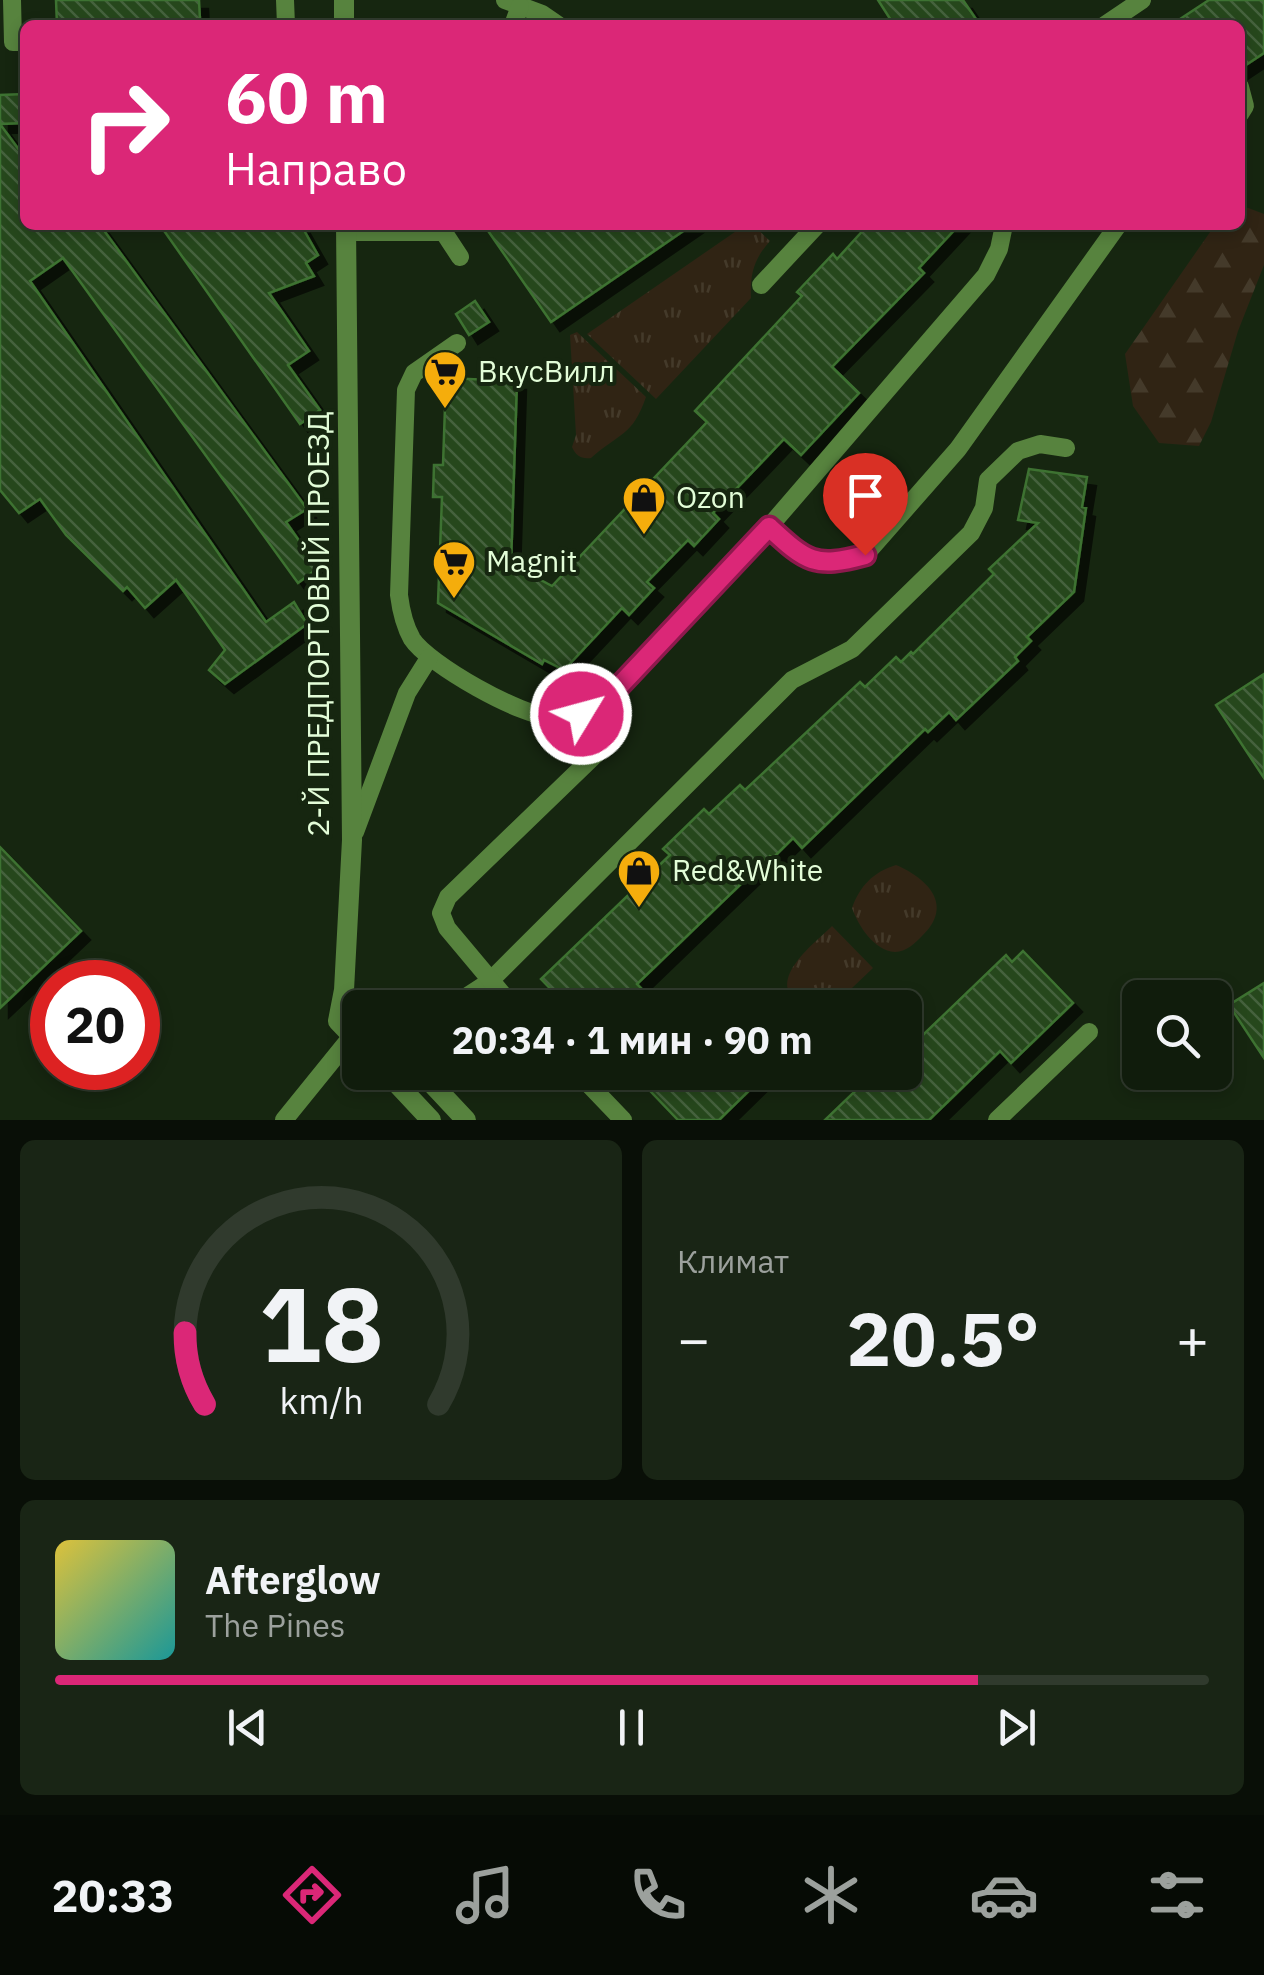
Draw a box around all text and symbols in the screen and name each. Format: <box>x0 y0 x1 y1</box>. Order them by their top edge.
text: 60 m <box>225 51 388 142</box>
icon: right <box>60 60 190 190</box>
text: Направо <box>225 139 407 197</box>
supermarket icon: ВкусВилл <box>422 349 468 410</box>
place label: ВкусВилл <box>478 351 615 390</box>
street label: 2-Й ПРЕДПОРТОВЫЙ ПРОЕЗД <box>298 411 337 837</box>
pin <box>823 453 908 556</box>
icon: arrive <box>838 468 893 523</box>
shop icon: Ozon <box>621 475 667 536</box>
place label: Ozon <box>676 477 745 516</box>
supermarket icon: Magnit <box>431 539 477 600</box>
place label: Magnit <box>486 541 577 580</box>
position arrow <box>529 662 633 766</box>
shop icon: Red&White <box>616 848 662 909</box>
place label: Red&White <box>672 850 823 889</box>
speed limit sign: 20 <box>30 960 160 1090</box>
map controls <box>1122 980 1232 1090</box>
button: search <box>1122 980 1232 1090</box>
text: 20:34 · 1 мин · 90 m <box>451 1015 813 1064</box>
text: Климат <box>677 1240 789 1282</box>
text: 18 <box>259 1255 383 1391</box>
text: 20.5° <box>846 1289 1040 1387</box>
text: − <box>677 1303 710 1374</box>
text: + <box>1176 1303 1209 1374</box>
text: km/h <box>279 1377 363 1424</box>
text: Afterglow <box>205 1555 381 1604</box>
text: The Pines <box>205 1604 345 1646</box>
icon: previous <box>220 1700 275 1755</box>
icon: pause <box>604 1700 659 1755</box>
icon: next <box>989 1700 1044 1755</box>
icon: directions <box>277 1860 347 1930</box>
icon: music <box>450 1860 520 1930</box>
icon: phone <box>623 1860 693 1930</box>
icon: climate <box>796 1860 866 1930</box>
icon: car <box>969 1860 1039 1930</box>
icon: filters <box>1142 1860 1212 1930</box>
text: 20:33 <box>52 1866 174 1924</box>

